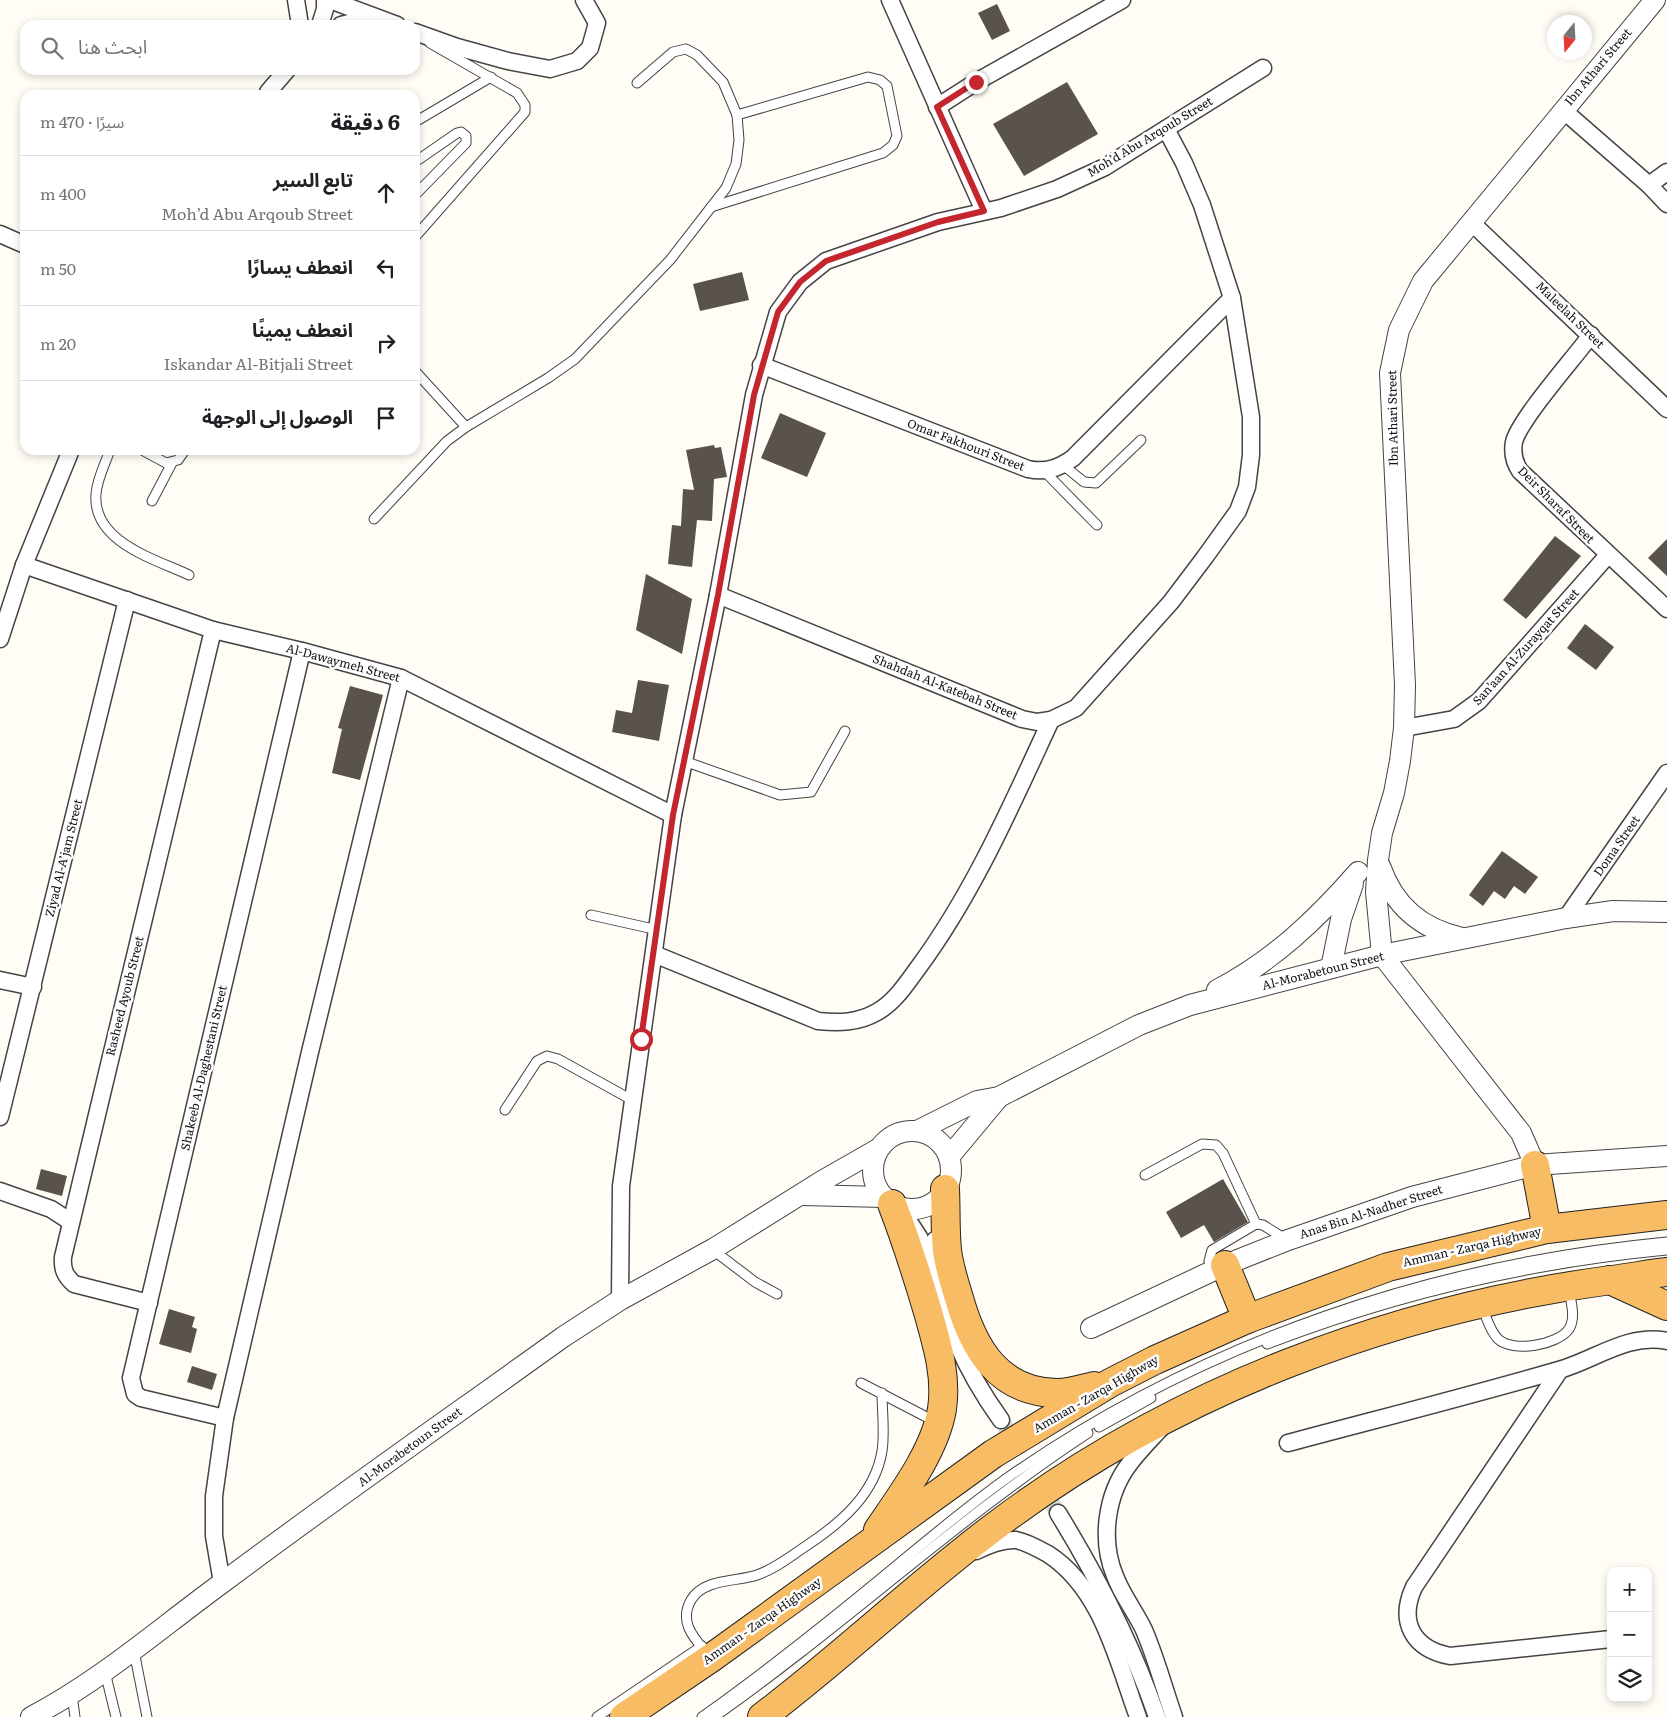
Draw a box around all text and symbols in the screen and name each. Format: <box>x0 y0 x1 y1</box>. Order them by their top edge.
north arrow <box>1547 15 1592 60</box>
search box <box>20 20 420 75</box>
street label: Ibn Athari Street <box>1559 24 1635 109</box>
text: ابحث هنا <box>78 32 147 60</box>
icon: search <box>38 34 66 62</box>
route end <box>965 71 988 94</box>
street label: Moh’d Abu Arqoub Street <box>1083 91 1216 181</box>
text: 6 دقيقة <box>331 105 400 136</box>
text: سيرًا · 470 m <box>40 109 124 133</box>
text: تابع السير <box>273 165 353 193</box>
icon: ahead <box>372 179 400 207</box>
text: 400 m <box>40 181 86 205</box>
text: Moh’d Abu Arqoub Street <box>161 201 353 225</box>
text: انعطف يسارًا <box>247 252 353 280</box>
icon: left <box>372 254 400 282</box>
text: 50 m <box>40 256 76 280</box>
street label: Maleelah Street <box>1532 277 1609 352</box>
text: انعطف يمينًا <box>252 315 353 343</box>
icon: right <box>372 329 400 357</box>
text: 20 m <box>40 331 76 355</box>
text: Iskandar Al-Bitjali Street <box>164 351 353 375</box>
street label: Ibn Athari Street <box>1382 370 1402 466</box>
text: الوصول إلى الوجهة <box>202 402 353 430</box>
icon: arrive <box>372 404 400 432</box>
street label: Omar Fakhouri Street <box>905 413 1028 475</box>
street label: Deir Sharaf Street <box>1514 462 1599 547</box>
street label: San’aan Al-Zurayqat Street <box>1468 584 1583 709</box>
street label: Al-Dawaymeh Street <box>284 638 402 686</box>
street label: Shahdah Al-Katebah Street <box>870 649 1021 723</box>
street label: Ziyad Al-A’jam Street <box>40 797 86 919</box>
street label: Doma Street <box>1588 811 1644 880</box>
street label: Rasheed Ayoub Street <box>100 934 148 1058</box>
street label: Al-Morabetoun Street <box>1260 946 1386 994</box>
street label: Shakeeb Al-Daghestani Street <box>175 983 231 1152</box>
route start <box>630 1028 653 1051</box>
street label: Anas Bin Al-Nadher Street <box>1297 1179 1445 1243</box>
street label: Amman - Zarqa Highway <box>1401 1221 1543 1271</box>
street label: Amman - Zarqa Highway <box>1030 1350 1162 1436</box>
street label: Al-Morabetoun Street <box>354 1402 465 1490</box>
map controls <box>1607 1567 1652 1702</box>
button: + <box>1607 1567 1652 1612</box>
street label: Amman - Zarqa Highway <box>698 1572 825 1668</box>
button: − <box>1607 1612 1652 1657</box>
button: layers <box>1607 1657 1652 1702</box>

